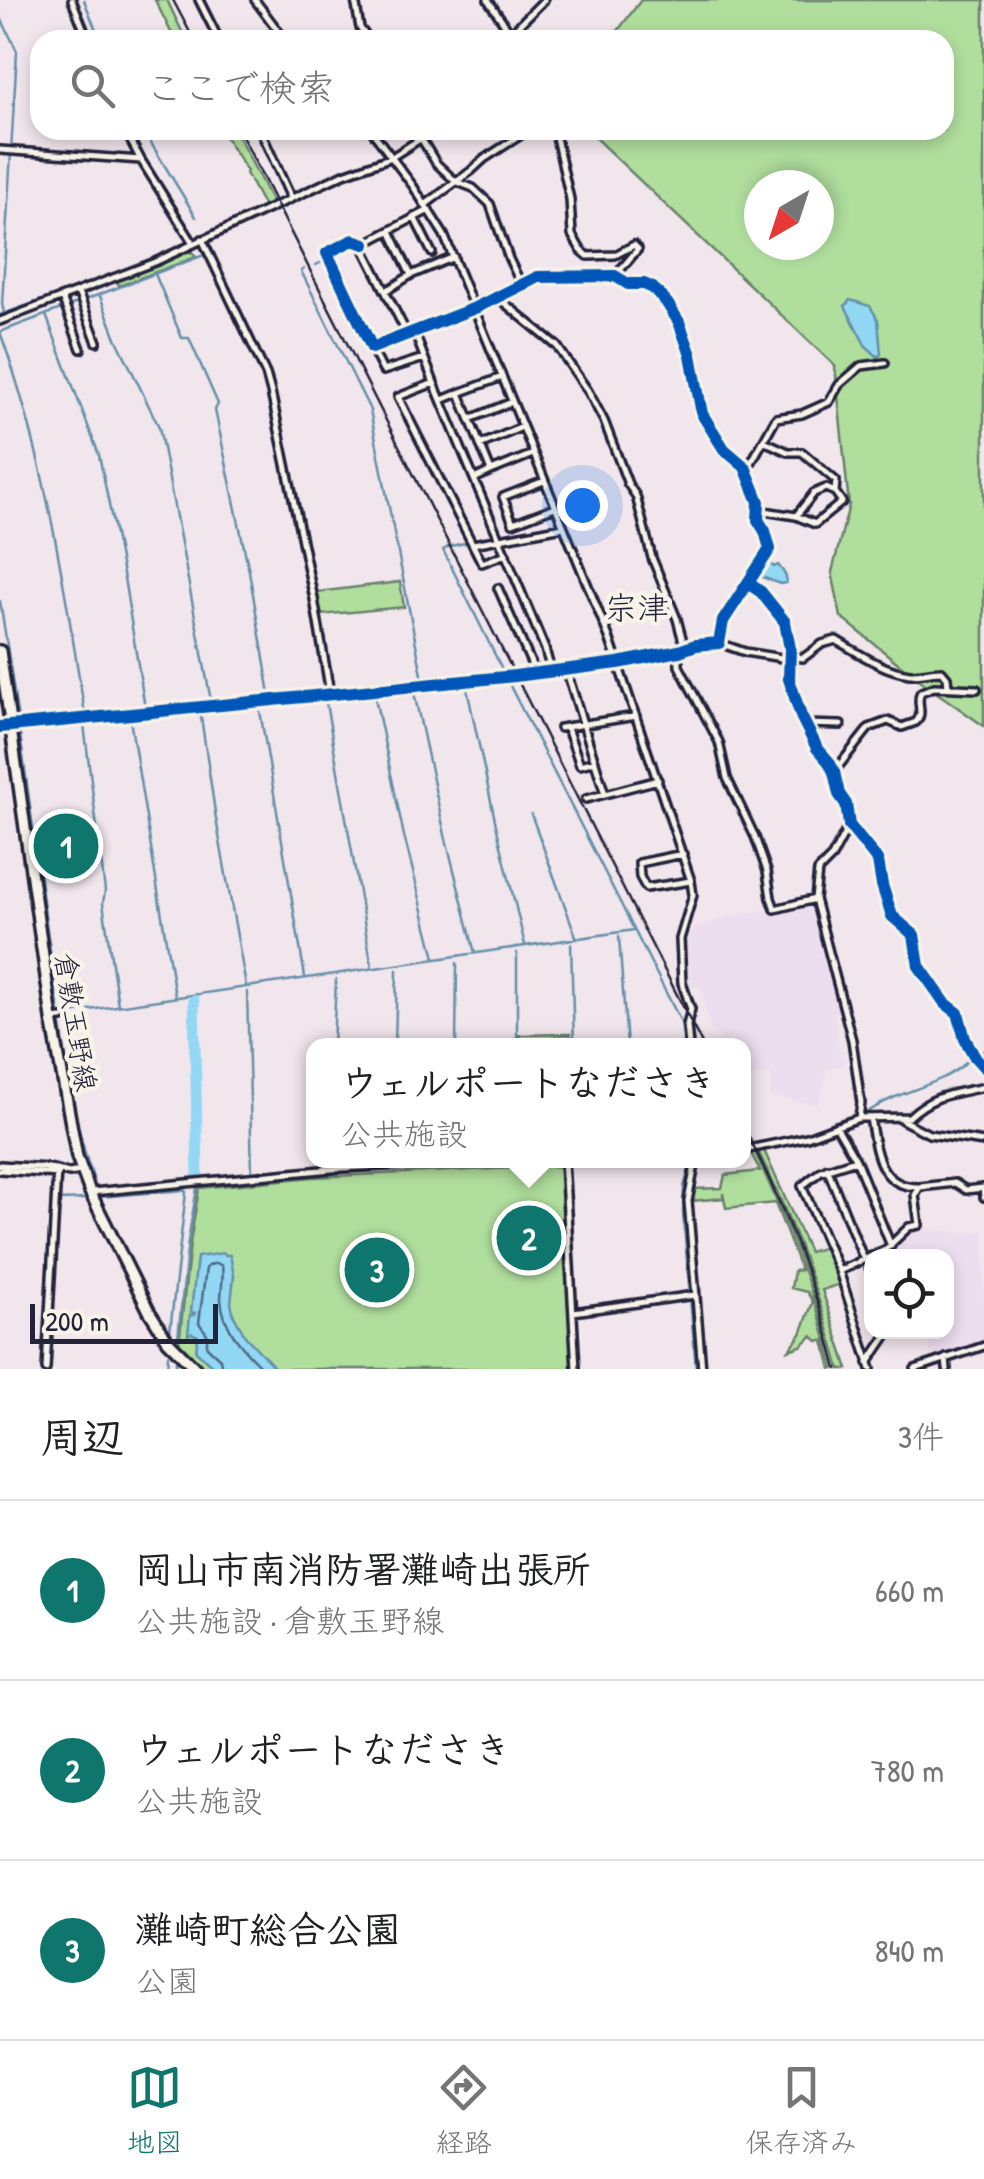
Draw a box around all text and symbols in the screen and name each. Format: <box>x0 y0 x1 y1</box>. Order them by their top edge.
search box <box>30 30 954 140</box>
icon: search <box>65 58 120 113</box>
text: ここで検索 <box>145 61 335 113</box>
north arrow <box>744 170 834 260</box>
your location <box>557 480 608 531</box>
district label: 宗津 <box>605 586 669 629</box>
pin: 1 <box>34 808 98 884</box>
street label: 倉敷玉野線 <box>46 950 106 1094</box>
popup <box>306 1038 751 1168</box>
text: ウェルポートなださき <box>340 1056 717 1108</box>
text: 公共施設 <box>340 1112 468 1155</box>
pin: 2 <box>496 1200 562 1276</box>
pin: 3 <box>344 1232 410 1308</box>
map controls <box>864 1249 954 1339</box>
button: locate <box>864 1249 954 1339</box>
scale bar <box>30 1299 218 1344</box>
text: 200 m <box>45 1302 109 1340</box>
text: 周辺 <box>40 1408 124 1465</box>
text: 3件 <box>898 1415 944 1458</box>
text: 岡山市南消防署灘崎出張所 <box>135 1543 591 1595</box>
text: 1 <box>67 1569 78 1612</box>
text: 660 m <box>875 1569 944 1612</box>
text: 公共施設 · 倉敷玉野線 <box>135 1599 444 1642</box>
text: ウェルポートなださき <box>135 1723 512 1775</box>
text: 2 <box>65 1749 80 1792</box>
text: 780 m <box>871 1749 944 1792</box>
text: 公共施設 <box>135 1779 263 1822</box>
text: 灘崎町総合公園 <box>135 1903 401 1955</box>
text: 3 <box>65 1929 80 1972</box>
text: 840 m <box>875 1929 944 1972</box>
text: 公園 <box>135 1959 199 2002</box>
tab: 地図 <box>127 2060 183 2161</box>
tab: 経路 <box>436 2060 492 2161</box>
tab: 保存済み <box>745 2060 857 2161</box>

